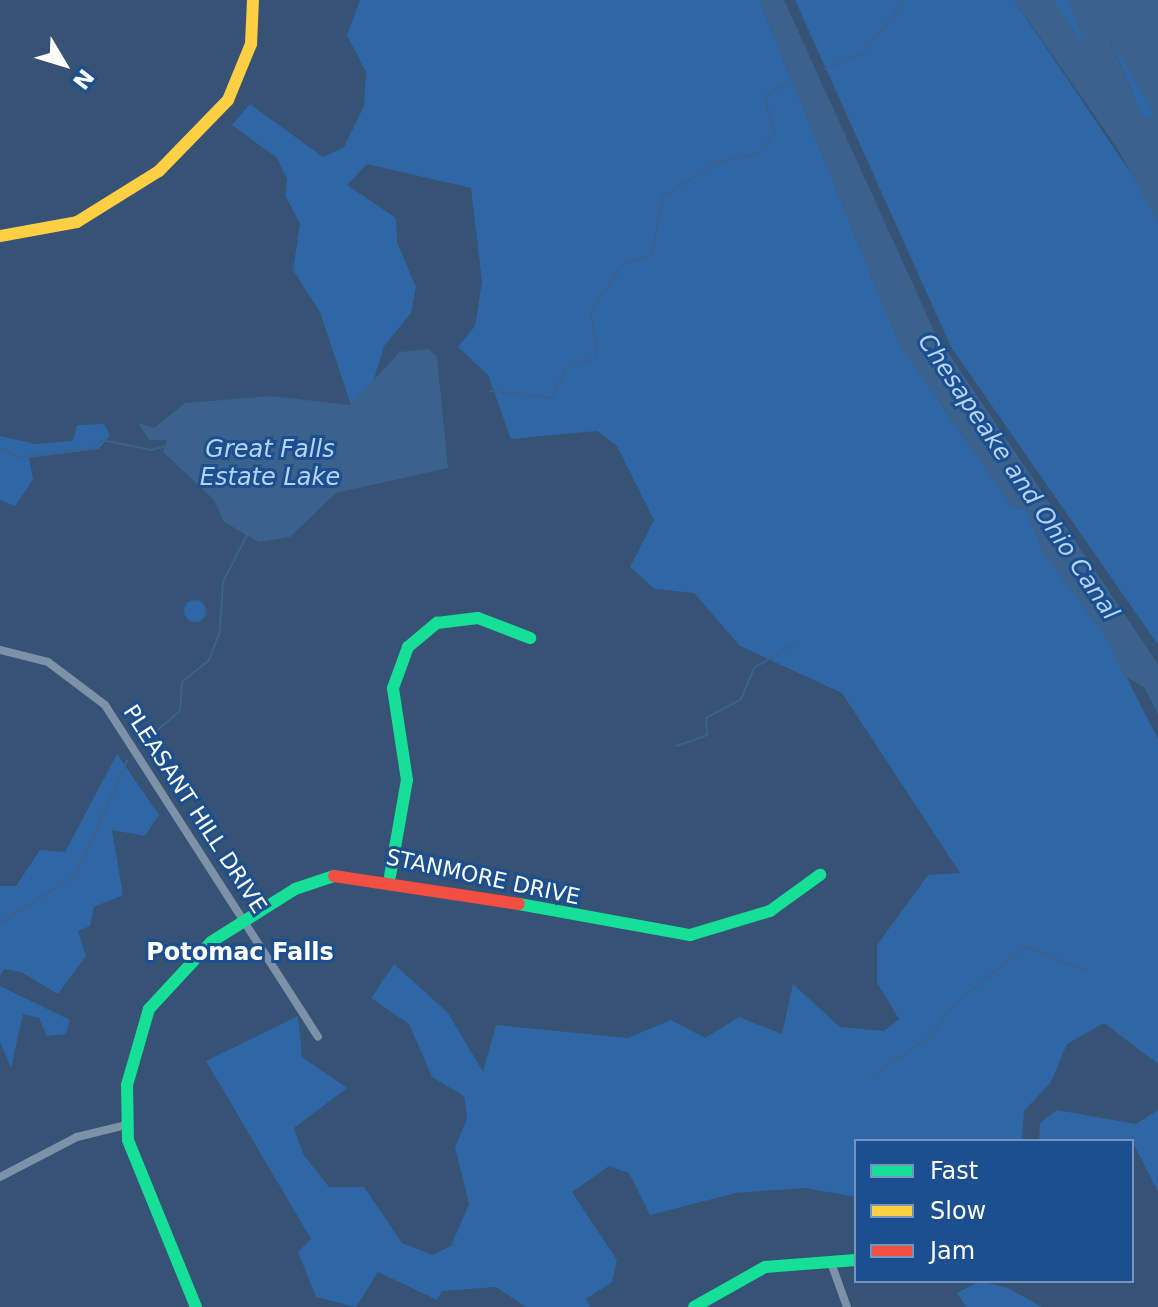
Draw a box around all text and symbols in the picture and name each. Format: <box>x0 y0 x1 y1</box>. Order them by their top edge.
north arrow <box>24 24 104 104</box>
text: N <box>68 64 99 94</box>
water label: Chesapeake and Ohio Canal <box>911 328 1125 626</box>
water label: Great Falls Estate Lake <box>200 436 340 492</box>
street label: PLEASANT HILL DRIVE <box>118 700 272 918</box>
street label: STANMORE DRIVE <box>384 844 582 910</box>
district label: Potomac Falls <box>146 939 334 967</box>
legend <box>854 1139 1134 1283</box>
text: Fast <box>930 1157 978 1185</box>
text: Slow <box>930 1197 986 1225</box>
text: Jam <box>930 1237 975 1265</box>

